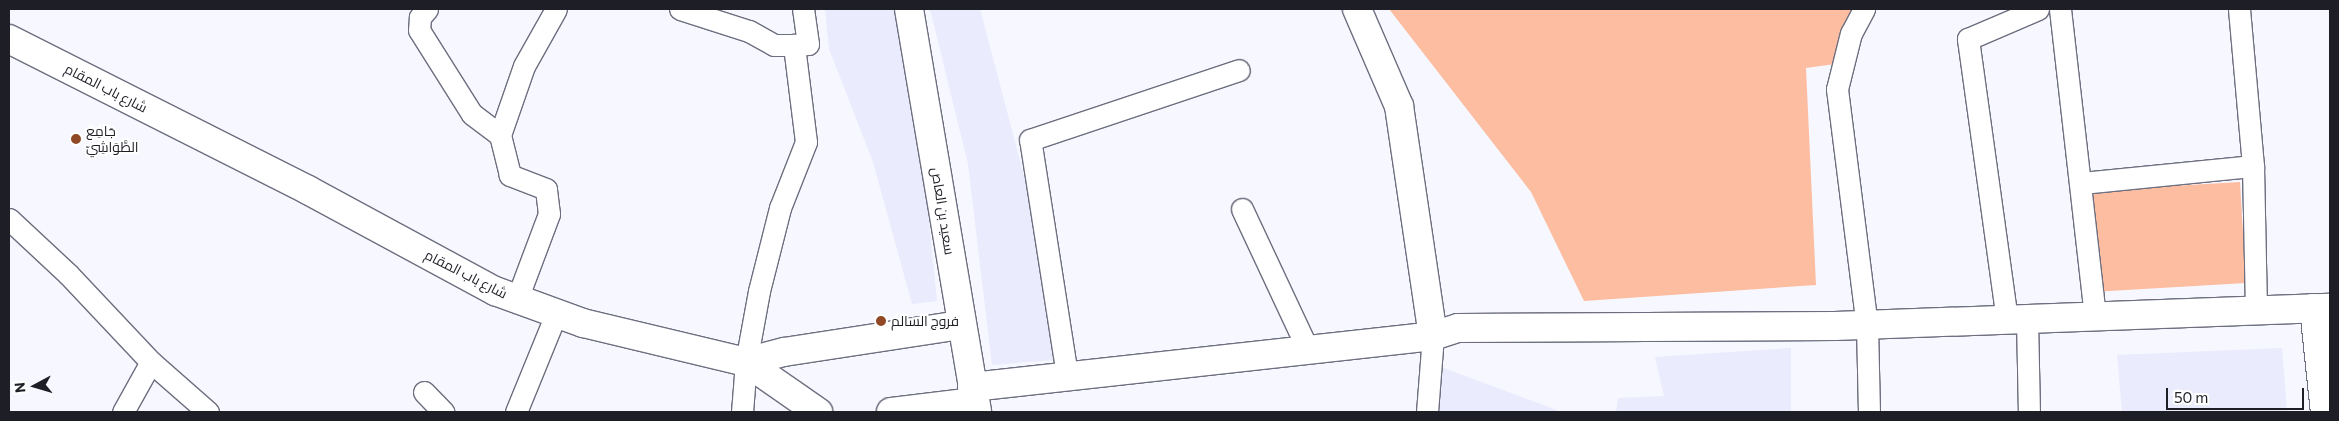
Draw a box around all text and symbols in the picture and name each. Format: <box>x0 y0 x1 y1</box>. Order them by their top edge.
street label: شارع باب المقام <box>62 60 150 116</box>
place label: جَامِع الطَّوَاشِيّ <box>86 123 139 156</box>
marker: جَامِع الطَّوَاشِيّ <box>70 133 82 145</box>
street label: سعيد بن العاص <box>928 166 958 256</box>
street label: شارع باب المقام <box>422 246 510 302</box>
place label: فروج السالم <box>891 313 959 329</box>
marker: فروج السالم <box>875 315 887 327</box>
north arrow <box>10 361 60 411</box>
scale bar <box>2169 378 2306 410</box>
text: N <box>11 382 29 394</box>
text: 50 m <box>2174 388 2208 406</box>

